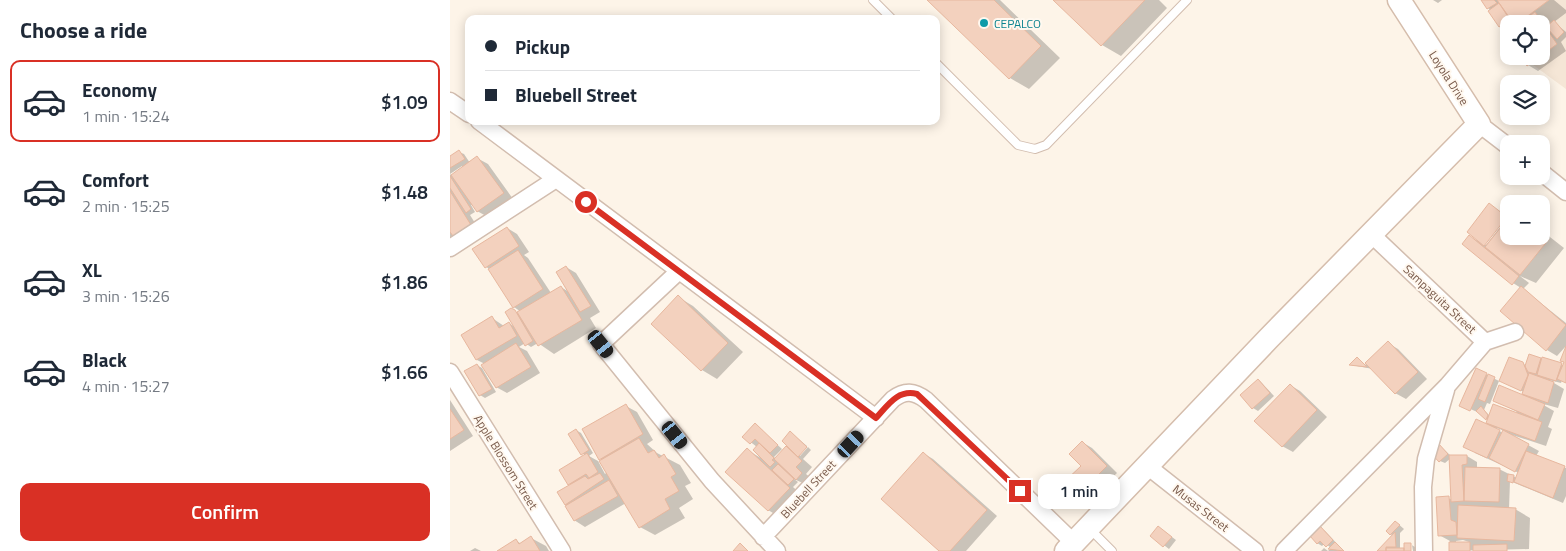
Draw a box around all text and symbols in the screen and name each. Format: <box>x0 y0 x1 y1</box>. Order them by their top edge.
text: Choose a ride <box>20 13 147 47</box>
place label: CEPALCO <box>994 14 1041 33</box>
map controls <box>1500 15 1550 245</box>
button: locate <box>1500 15 1550 65</box>
marker: CEPALCO <box>978 17 990 29</box>
text: Pickup <box>515 32 570 61</box>
street label: Loyola Drive <box>1424 47 1474 109</box>
text: Economy <box>82 75 157 104</box>
button: layers <box>1500 75 1550 125</box>
icon: car <box>22 79 67 124</box>
text: Bluebell Street <box>515 80 637 109</box>
text: $1.09 <box>381 87 428 116</box>
text: 1 min · 15:24 <box>82 104 170 128</box>
button: + <box>1500 135 1550 185</box>
text: Comfort <box>82 165 149 194</box>
icon: car <box>22 169 67 214</box>
text: $1.48 <box>381 177 428 206</box>
route start <box>575 191 597 213</box>
text: 2 min · 15:25 <box>82 194 170 218</box>
button: − <box>1500 195 1550 245</box>
text: XL <box>82 255 102 284</box>
icon: car <box>22 259 67 304</box>
street label: Sampaguita Street <box>1399 260 1481 338</box>
text: $1.86 <box>381 267 428 296</box>
text: 3 min · 15:26 <box>82 284 170 308</box>
car <box>585 328 616 360</box>
text: Black <box>82 345 127 374</box>
icon: car <box>22 349 67 394</box>
text: $1.66 <box>381 357 428 386</box>
text: 4 min · 15:27 <box>82 374 170 398</box>
street label: Apple Blossom Street <box>469 411 543 514</box>
car <box>659 419 690 451</box>
car <box>835 428 866 460</box>
street label: Bluebell Street <box>776 455 841 523</box>
callout: 1 min <box>1038 474 1120 508</box>
text: 1 min <box>1060 479 1098 503</box>
route end <box>1009 480 1031 502</box>
street label: Musas Street <box>1169 480 1234 537</box>
button: Confirm <box>20 483 430 541</box>

